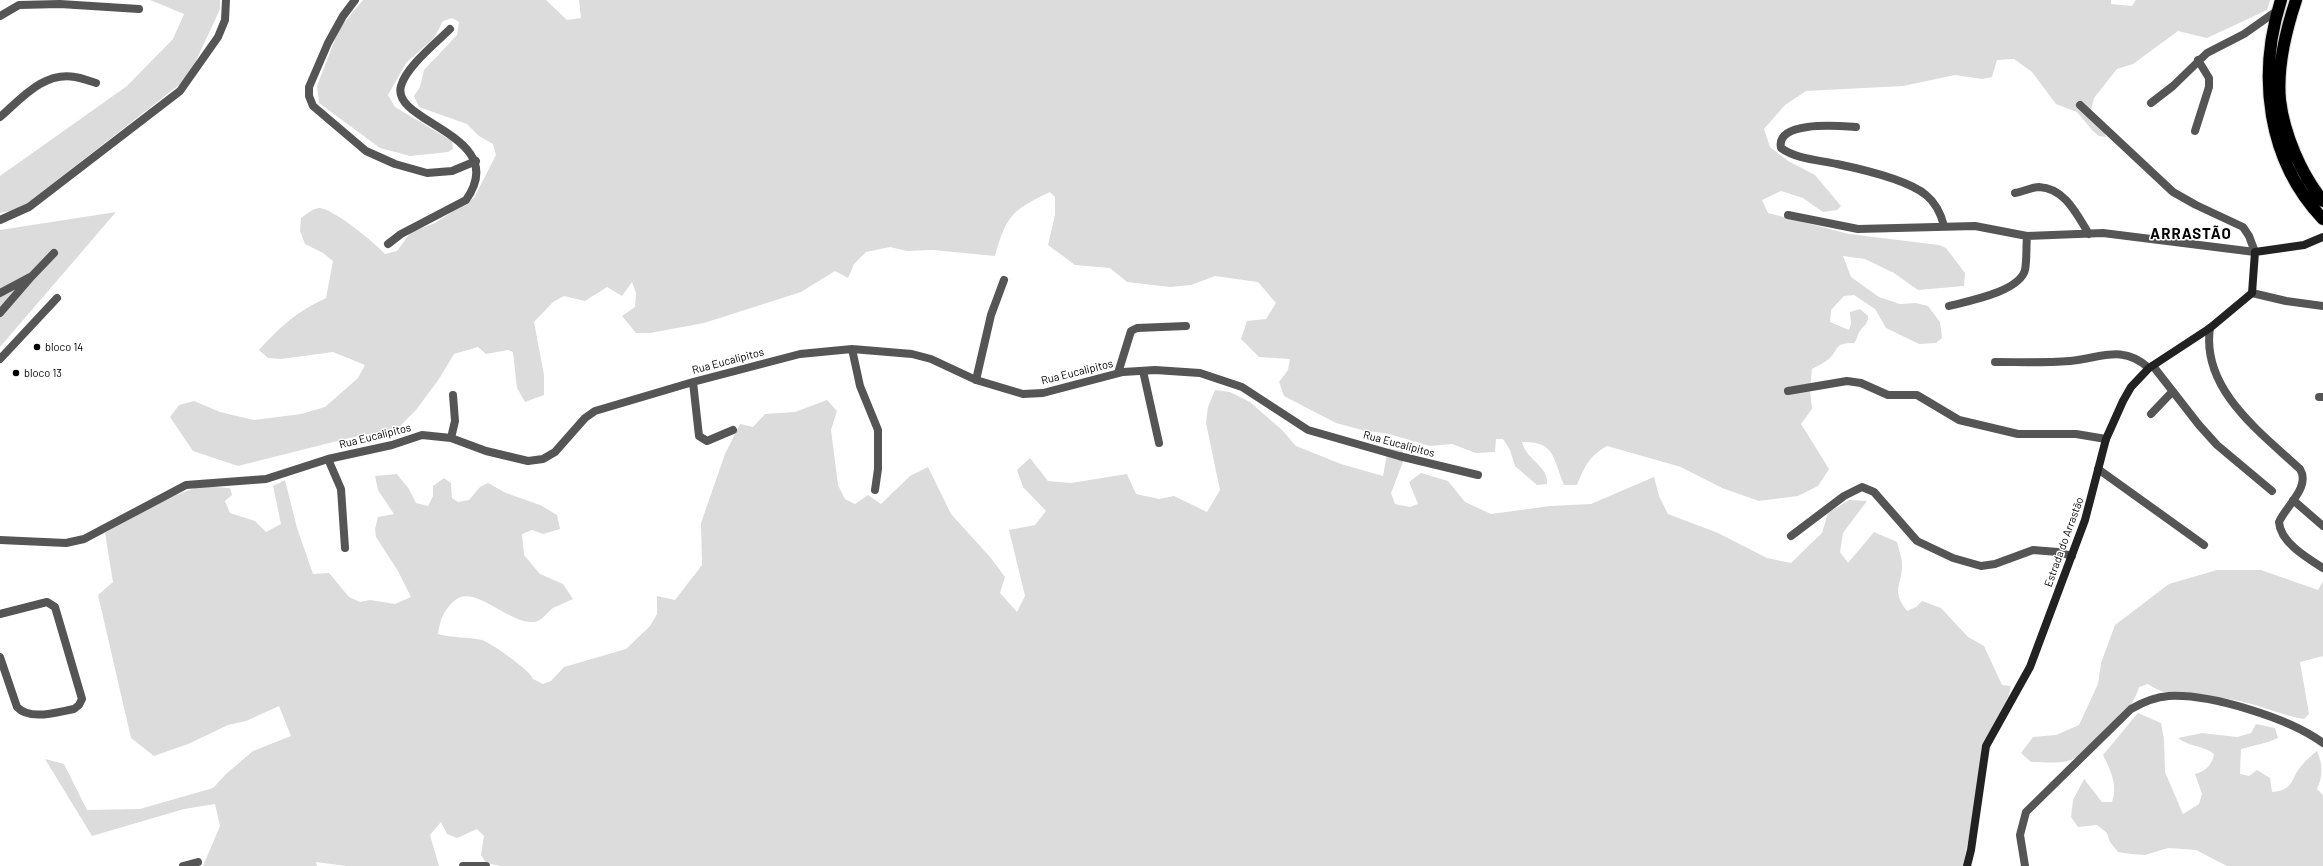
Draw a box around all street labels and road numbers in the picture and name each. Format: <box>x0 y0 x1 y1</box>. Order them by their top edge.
street label: Rua Eucalipitos <box>691 345 765 377</box>
street label: Rua Eucalipitos <box>1040 357 1114 387</box>
street label: Rua Eucalipitos <box>338 421 412 451</box>
street label: Rua Eucalipitos <box>1362 428 1436 460</box>
street label: Estrada do Arrastão <box>2042 495 2086 589</box>

